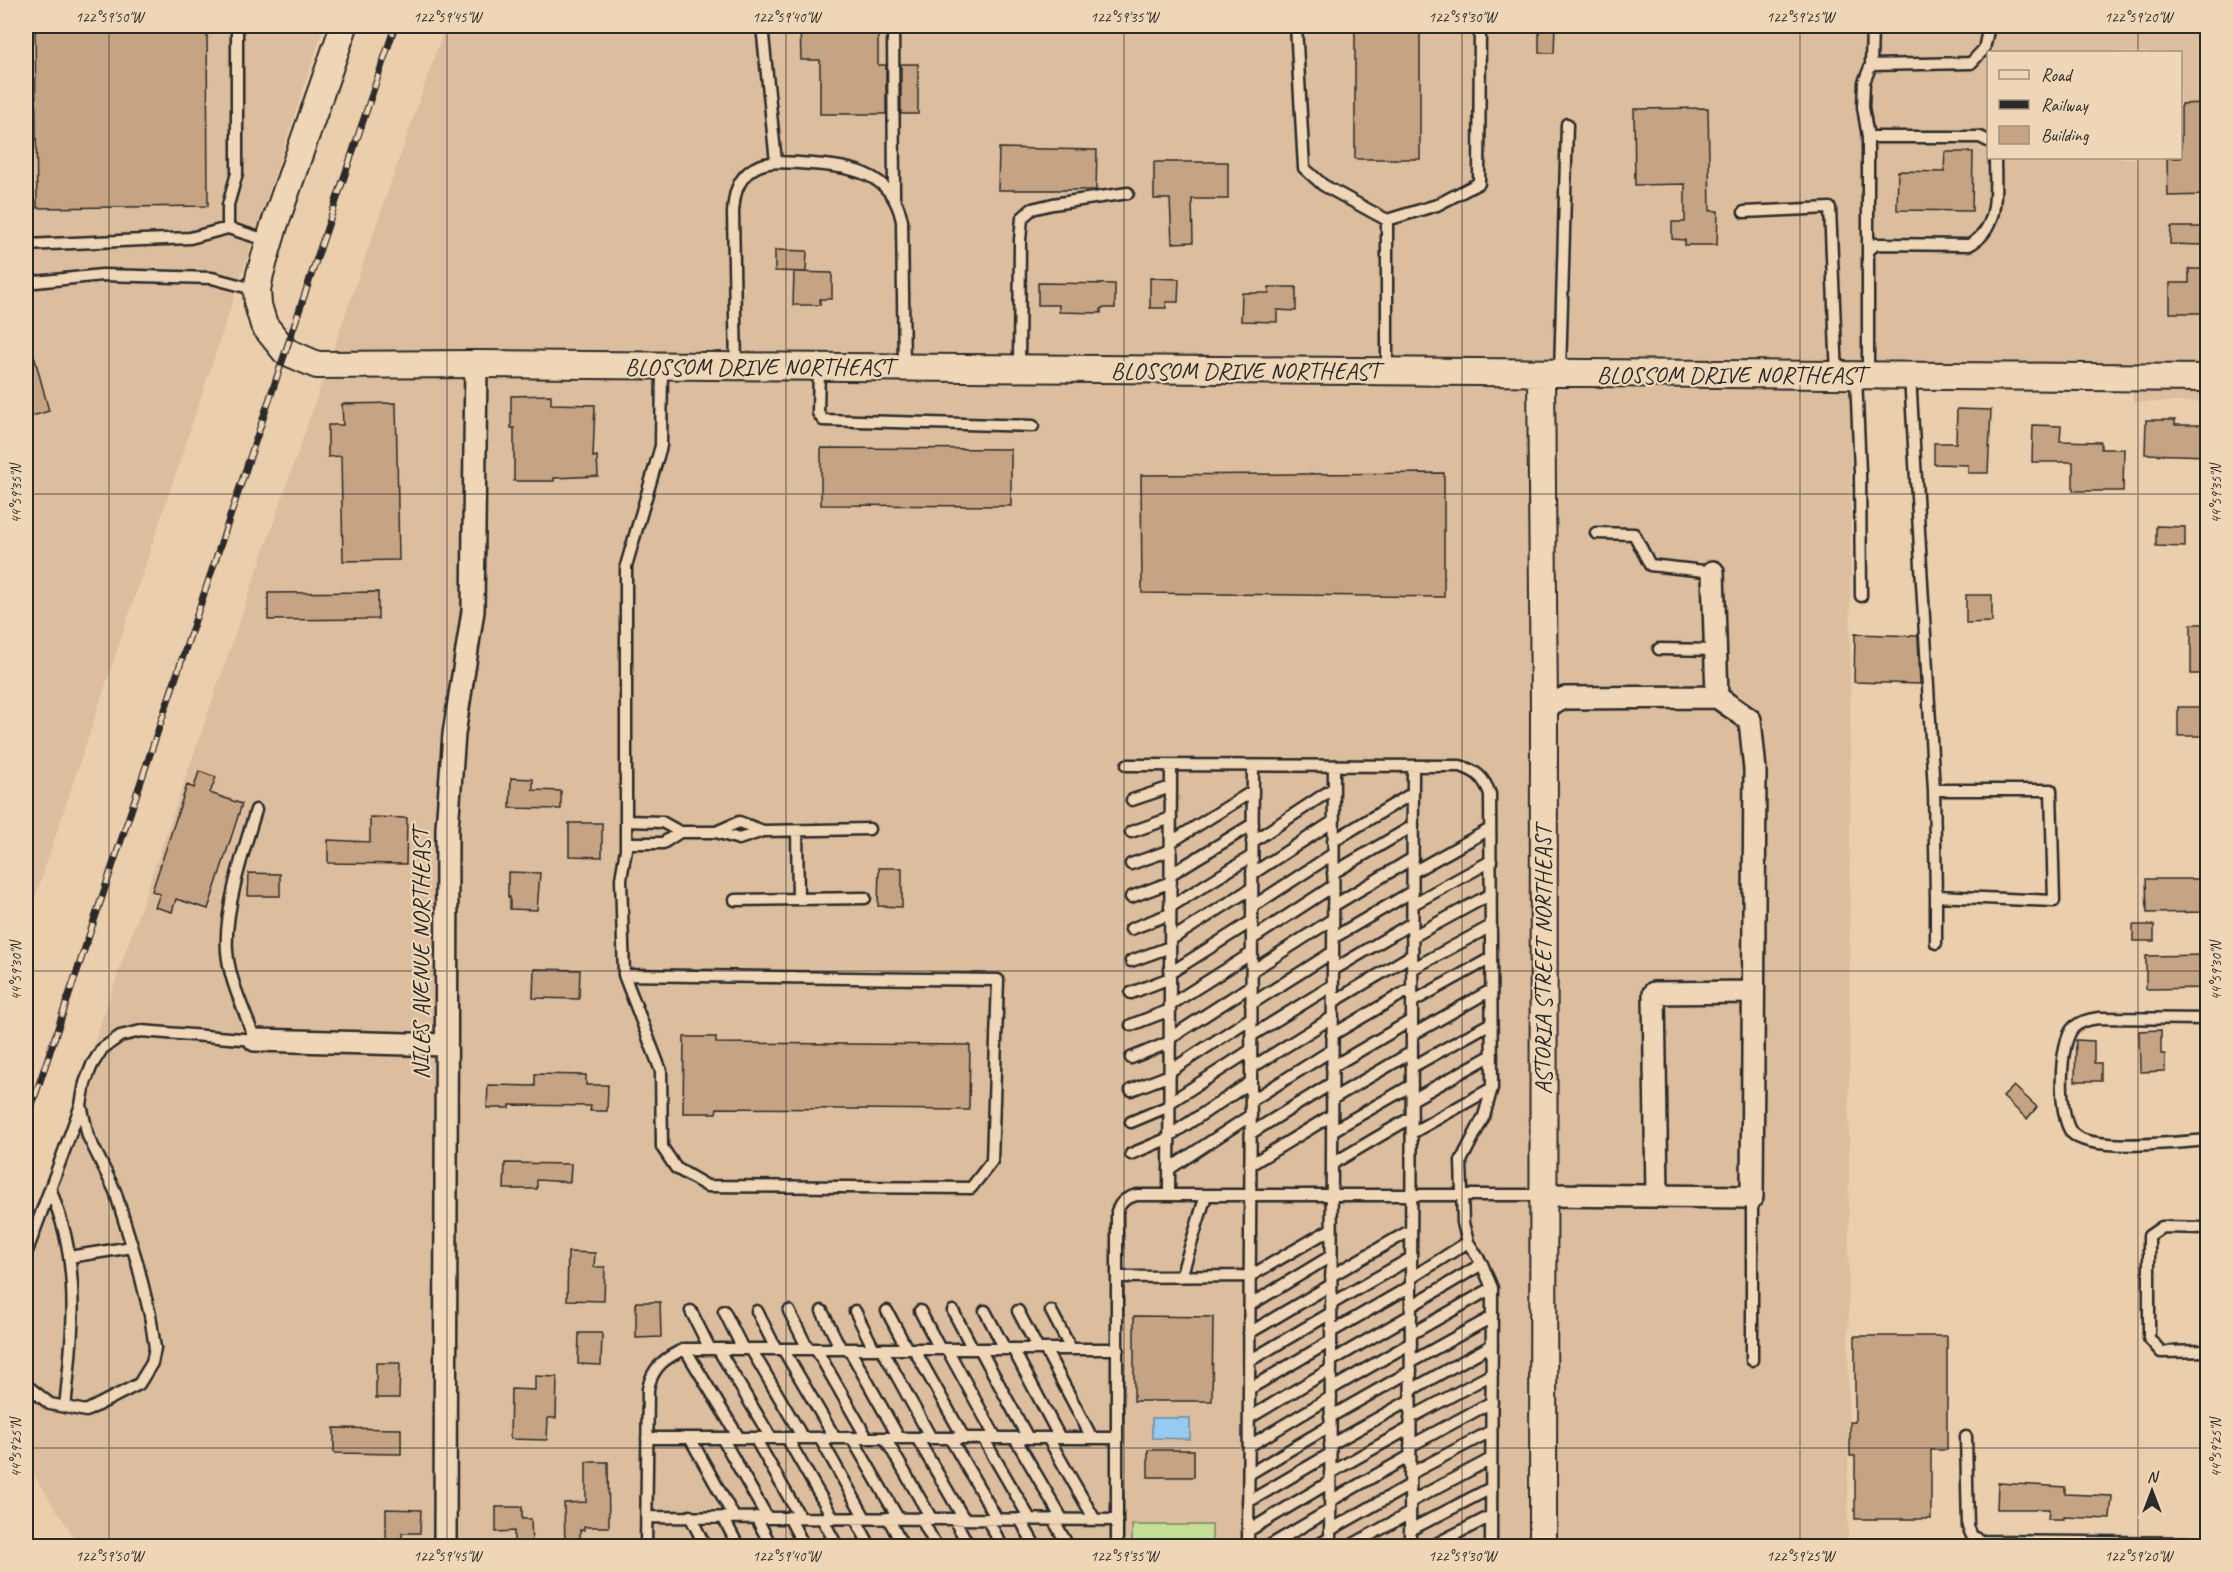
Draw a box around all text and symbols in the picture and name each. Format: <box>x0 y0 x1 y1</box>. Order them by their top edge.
text: 122°59'50"W <box>75 8 146 27</box>
text: 122°59'45"W <box>413 8 484 27</box>
text: 122°59'40"W <box>752 8 823 27</box>
text: 122°59'35"W <box>1090 8 1161 27</box>
text: 122°59'30"W <box>1428 8 1499 27</box>
text: 122°59'25"W <box>1766 8 1837 27</box>
text: 122°59'20"W <box>2104 8 2175 27</box>
legend <box>1987 51 2182 159</box>
text: Road <box>2041 64 2074 86</box>
text: Railway <box>2041 94 2089 116</box>
text: Building <box>2041 124 2090 146</box>
street label: BLOSSOM DRIVE NORTHEAST <box>625 352 899 382</box>
street label: BLOSSOM DRIVE NORTHEAST <box>1111 356 1385 386</box>
street label: BLOSSOM DRIVE NORTHEAST <box>1597 360 1871 390</box>
text: 44°59'35"N <box>7 461 26 524</box>
text: 44°59'35"N <box>2207 461 2226 524</box>
street label: ASTORIA STREET NORTHEAST <box>1528 820 1558 1095</box>
street label: NILES AVENUE NORTHEAST <box>406 822 436 1080</box>
text: 44°59'30"N <box>7 938 26 1001</box>
text: 44°59'30"N <box>2207 938 2226 1001</box>
text: 44°59'25"N <box>7 1415 26 1478</box>
text: 44°59'25"N <box>2207 1415 2226 1478</box>
north arrow <box>2122 1461 2182 1521</box>
text: N <box>2147 1467 2160 1487</box>
text: 122°59'50"W <box>75 1547 146 1566</box>
text: 122°59'45"W <box>413 1547 484 1566</box>
text: 122°59'40"W <box>752 1547 823 1566</box>
text: 122°59'35"W <box>1090 1547 1161 1566</box>
text: 122°59'30"W <box>1428 1547 1499 1566</box>
text: 122°59'25"W <box>1766 1547 1837 1566</box>
text: 122°59'20"W <box>2104 1547 2175 1566</box>

